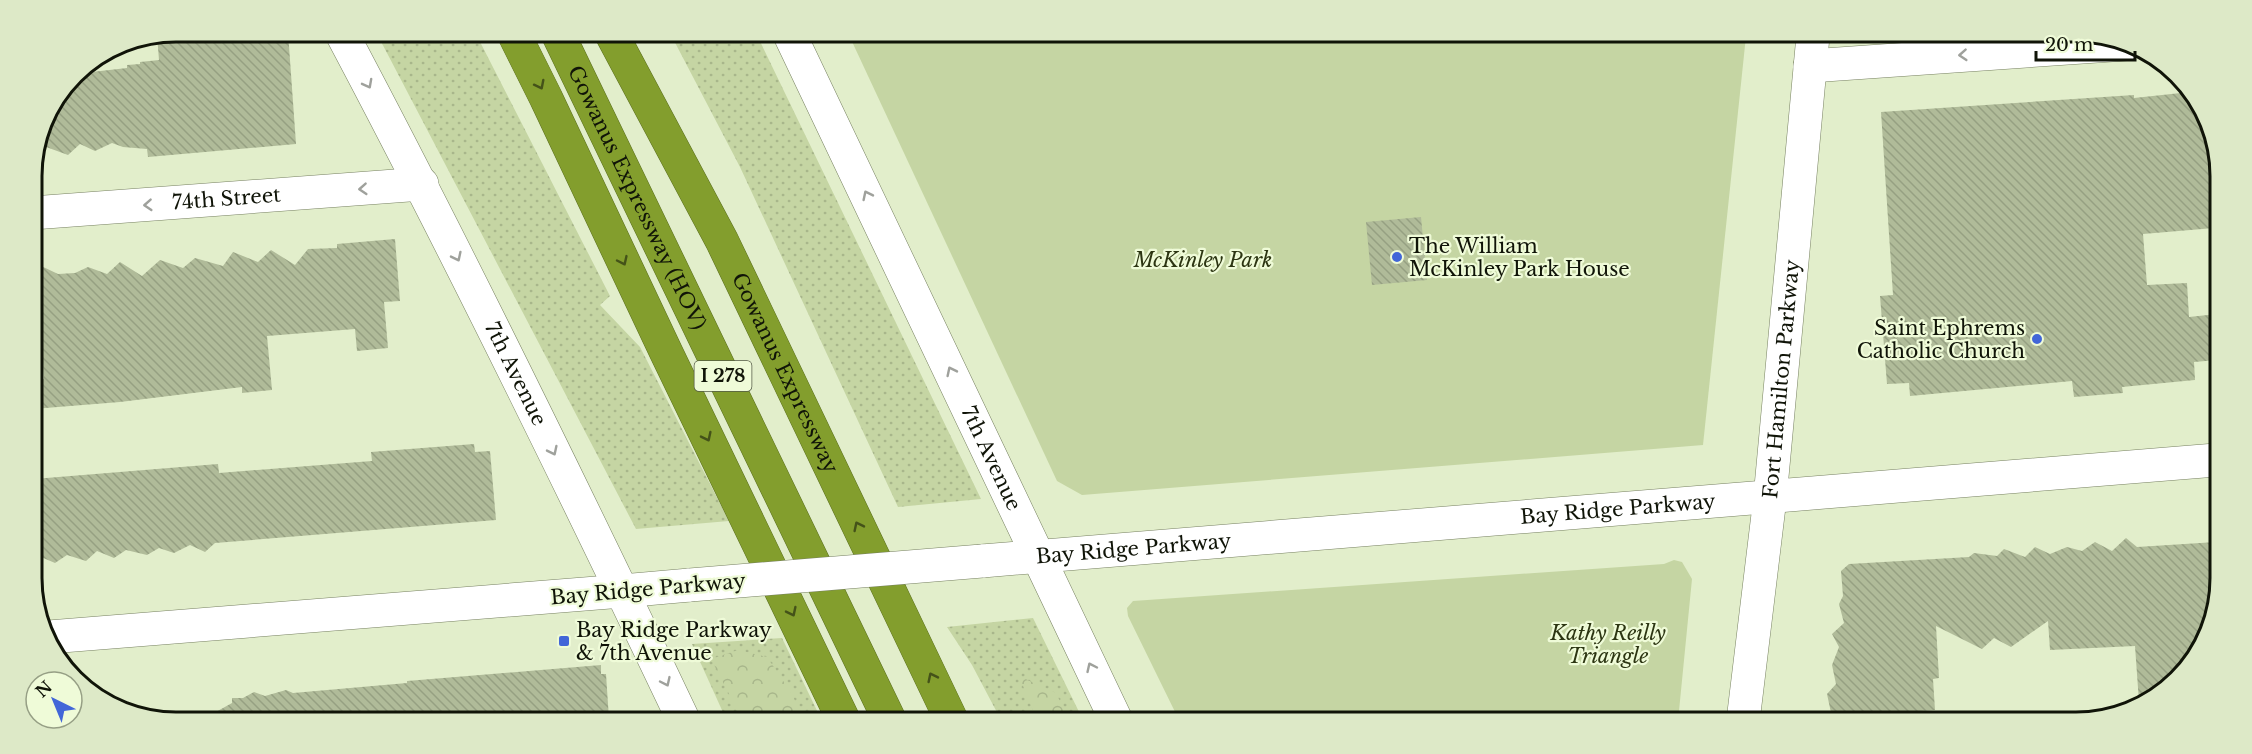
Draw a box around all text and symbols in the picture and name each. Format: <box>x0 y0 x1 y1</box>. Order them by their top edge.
scale bar <box>2036 24 2135 62</box>
text: 20 m <box>2045 34 2093 56</box>
one-way arrow <box>1958 49 1967 62</box>
street label: Gowanus Expressway (HOV) <box>563 62 711 334</box>
one-way arrow <box>361 77 372 88</box>
one-way arrow <box>532 78 544 89</box>
one-way arrow <box>359 182 368 195</box>
street label: 74th Street <box>171 183 282 215</box>
one-way arrow <box>863 191 875 202</box>
one-way arrow <box>143 198 152 211</box>
place label: The William McKinley Park House <box>1409 234 1630 281</box>
park label: McKinley Park <box>1133 248 1272 272</box>
marker: The William McKinley Park House <box>1390 250 1404 264</box>
one-way arrow <box>450 251 462 262</box>
one-way arrow <box>615 254 627 265</box>
street label: Fort Hamilton Parkway <box>1758 258 1804 500</box>
street label: Gowanus Expressway <box>727 269 844 477</box>
place label: Saint Ephrems Catholic Church <box>1857 316 2025 363</box>
street label: 7th Avenue <box>480 318 552 430</box>
marker: Saint Ephrems Catholic Church <box>2030 332 2044 346</box>
road number: I 278 <box>694 361 752 391</box>
one-way arrow <box>947 367 959 378</box>
street label: 7th Avenue <box>956 402 1026 514</box>
one-way arrow <box>699 430 711 441</box>
one-way arrow <box>546 444 557 455</box>
street label: Bay Ridge Parkway <box>1519 489 1717 529</box>
one-way arrow <box>854 522 866 533</box>
street label: Bay Ridge Parkway <box>1035 529 1232 569</box>
street label: Bay Ridge Parkway <box>549 568 747 609</box>
one-way arrow <box>784 606 796 617</box>
place label: Bay Ridge Parkway & 7th Avenue <box>576 618 772 665</box>
park label: Kathy Reilly Triangle <box>1549 621 1666 668</box>
marker: Bay Ridge Parkway & 7th Avenue <box>557 634 571 648</box>
one-way arrow <box>1087 662 1099 673</box>
north arrow <box>24 670 84 730</box>
one-way arrow <box>927 673 939 684</box>
one-way arrow <box>658 675 670 686</box>
text: N <box>31 677 56 701</box>

